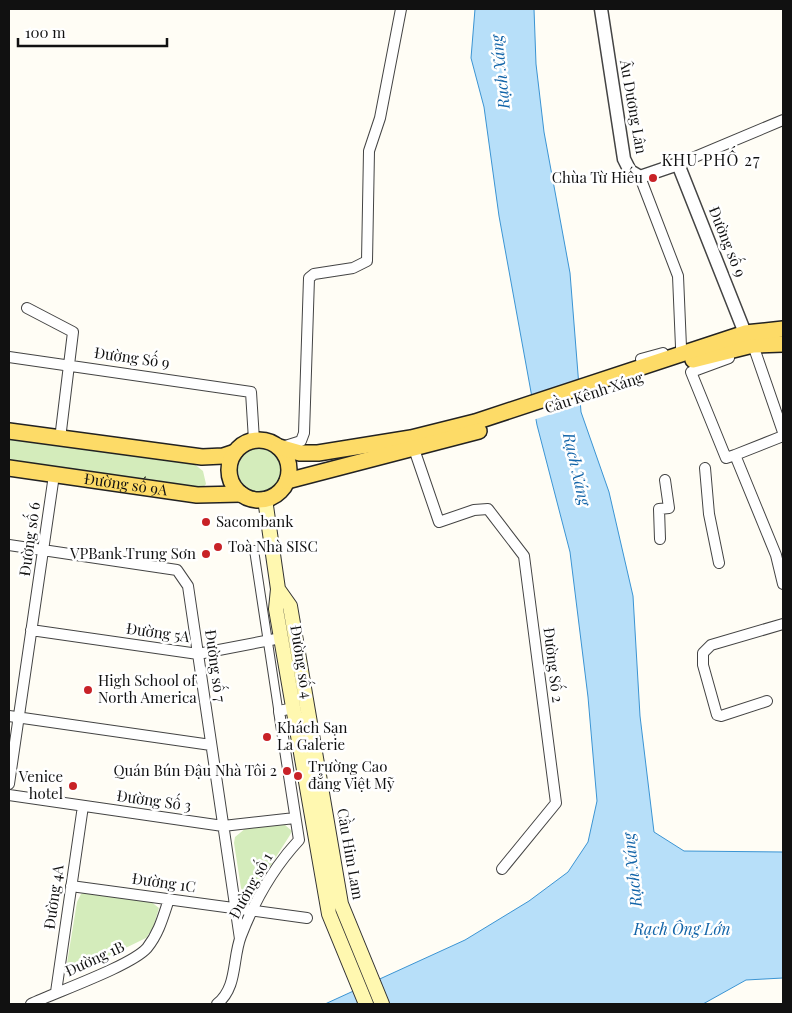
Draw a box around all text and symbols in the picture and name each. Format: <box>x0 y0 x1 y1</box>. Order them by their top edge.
scale bar <box>18 15 166 47</box>
text: 100 m <box>25 22 66 42</box>
water label: Rạch Xáng <box>485 32 514 111</box>
street label: Âu Dương Lân <box>616 57 652 155</box>
district label: KHU PHỐ 27 <box>662 145 760 170</box>
place label: Chùa Từ Hiếu <box>552 166 643 187</box>
marker: Chùa Từ Hiếu <box>647 172 659 184</box>
street label: Đường số 9 <box>705 203 752 280</box>
street label: Đường Số 9 <box>93 341 171 372</box>
street label: Cầu Kênh Xáng <box>542 367 646 417</box>
water label: Rạch Xáng <box>559 429 596 509</box>
street label: Đường số 9A <box>83 468 170 500</box>
street label: Đường số 6 <box>13 500 44 577</box>
place label: Sacombank <box>216 511 294 531</box>
marker: Sacombank <box>200 516 212 528</box>
place label: Toà Nhà SISC <box>228 536 318 556</box>
marker: Toà Nhà SISC <box>212 541 224 553</box>
place label: VPBank Trung Sơn <box>69 543 196 563</box>
marker: VPBank Trung Sơn <box>200 548 212 560</box>
street label: Đường 5A <box>125 618 192 646</box>
street label: Đường số 4 <box>286 624 319 700</box>
street label: Đường Số 2 <box>539 626 570 704</box>
street label: Đường số 7 <box>201 628 232 703</box>
place label: High School of North America <box>98 670 197 707</box>
marker: High School of North America <box>82 684 94 696</box>
place label: Khách Sạn La Galerie <box>277 717 348 754</box>
marker: Khách Sạn La Galerie <box>261 731 273 743</box>
place label: Trường Cao đẳng Việt Mỹ <box>308 756 395 793</box>
place label: Quán Bún Đậu Nhà Tôi 2 <box>113 760 277 780</box>
marker: Quán Bún Đậu Nhà Tôi 2 <box>281 765 293 777</box>
place label: Venice hotel <box>18 766 63 803</box>
marker: Trường Cao đẳng Việt Mỹ <box>292 770 304 782</box>
marker: Venice hotel <box>67 780 79 792</box>
street label: Đường Số 3 <box>116 784 193 815</box>
street label: Cầu Him Lam <box>333 806 369 902</box>
water label: Rạch Xáng <box>617 830 646 909</box>
street label: Đường số 1 <box>223 848 277 922</box>
street label: Đường 4A <box>39 863 67 930</box>
street label: Đường 1C <box>131 868 197 896</box>
water label: Rạch Ông Lớn <box>632 918 731 939</box>
street label: Đường 1B <box>62 936 127 980</box>

